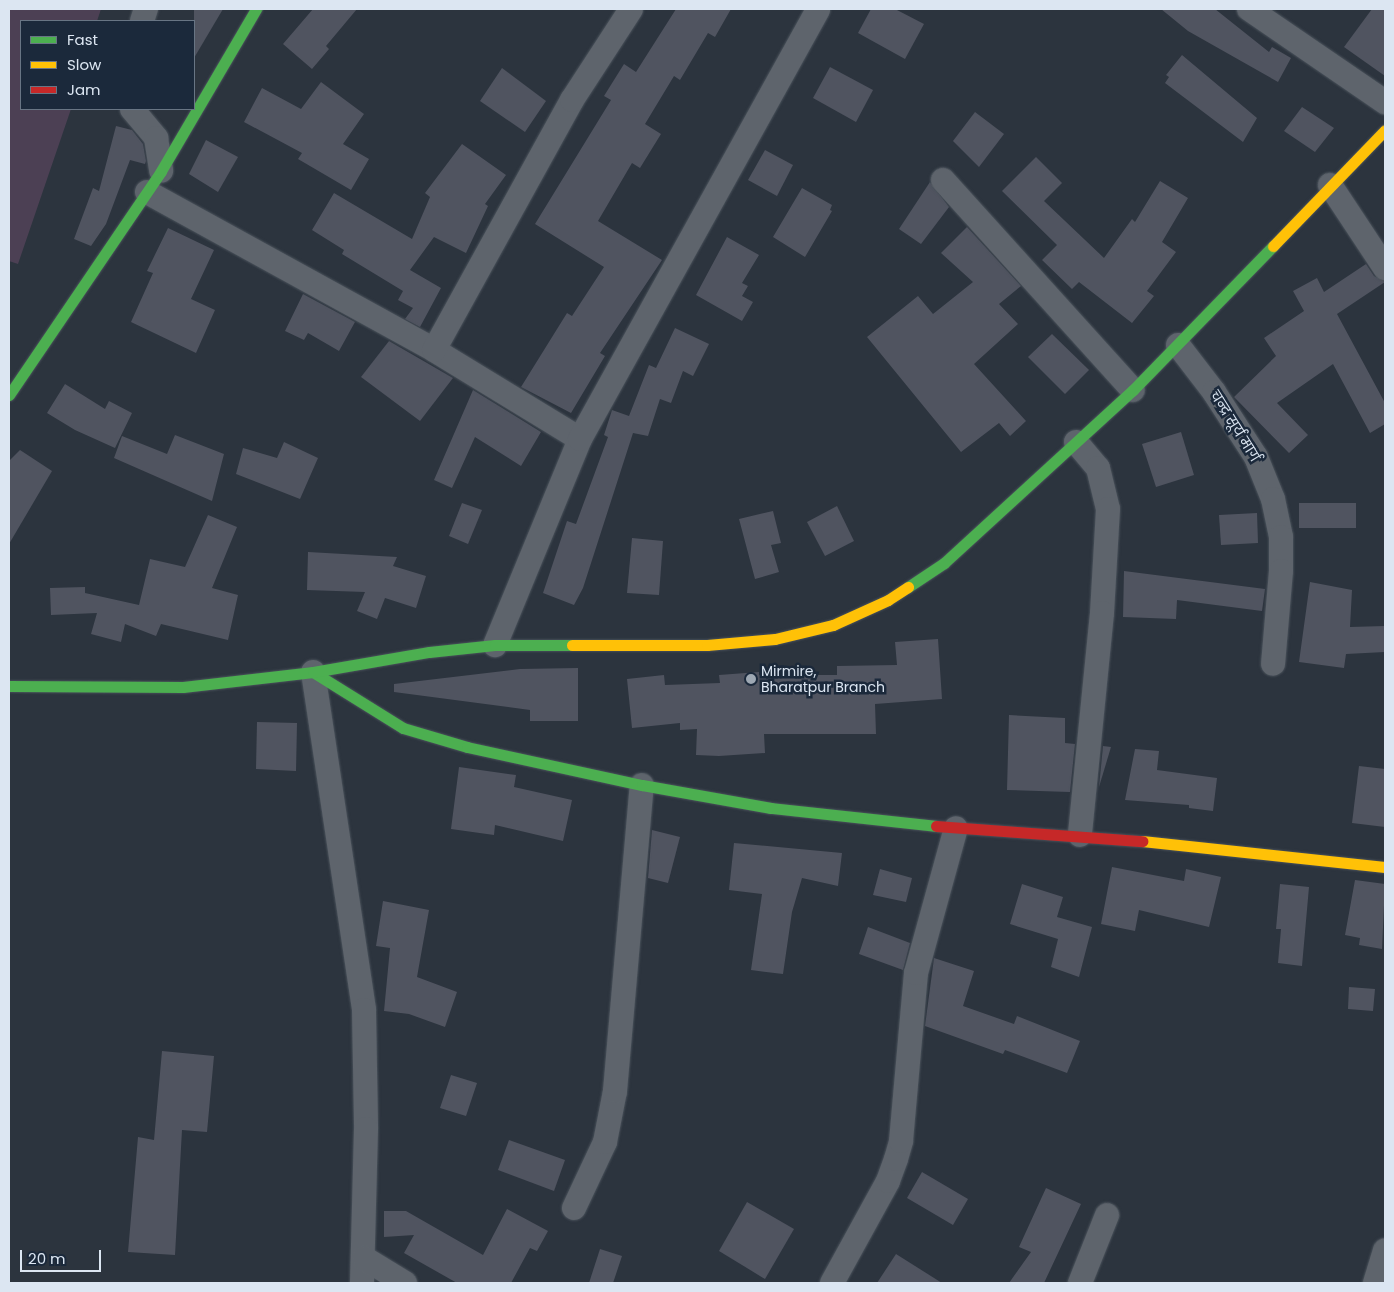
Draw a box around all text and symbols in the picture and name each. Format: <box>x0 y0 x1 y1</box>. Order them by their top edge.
legend <box>20 20 195 110</box>
text: Fast <box>67 29 98 50</box>
text: Slow <box>67 54 101 75</box>
text: Jam <box>67 79 101 100</box>
street label: चन्द्र सूर्य मार्ग <box>1207 387 1263 465</box>
place label: Mirmire, Bharatpur Branch <box>761 663 885 696</box>
marker: Mirmire, Bharatpur Branch <box>745 673 757 685</box>
scale bar <box>22 1240 104 1272</box>
text: 20 m <box>28 1248 66 1269</box>

